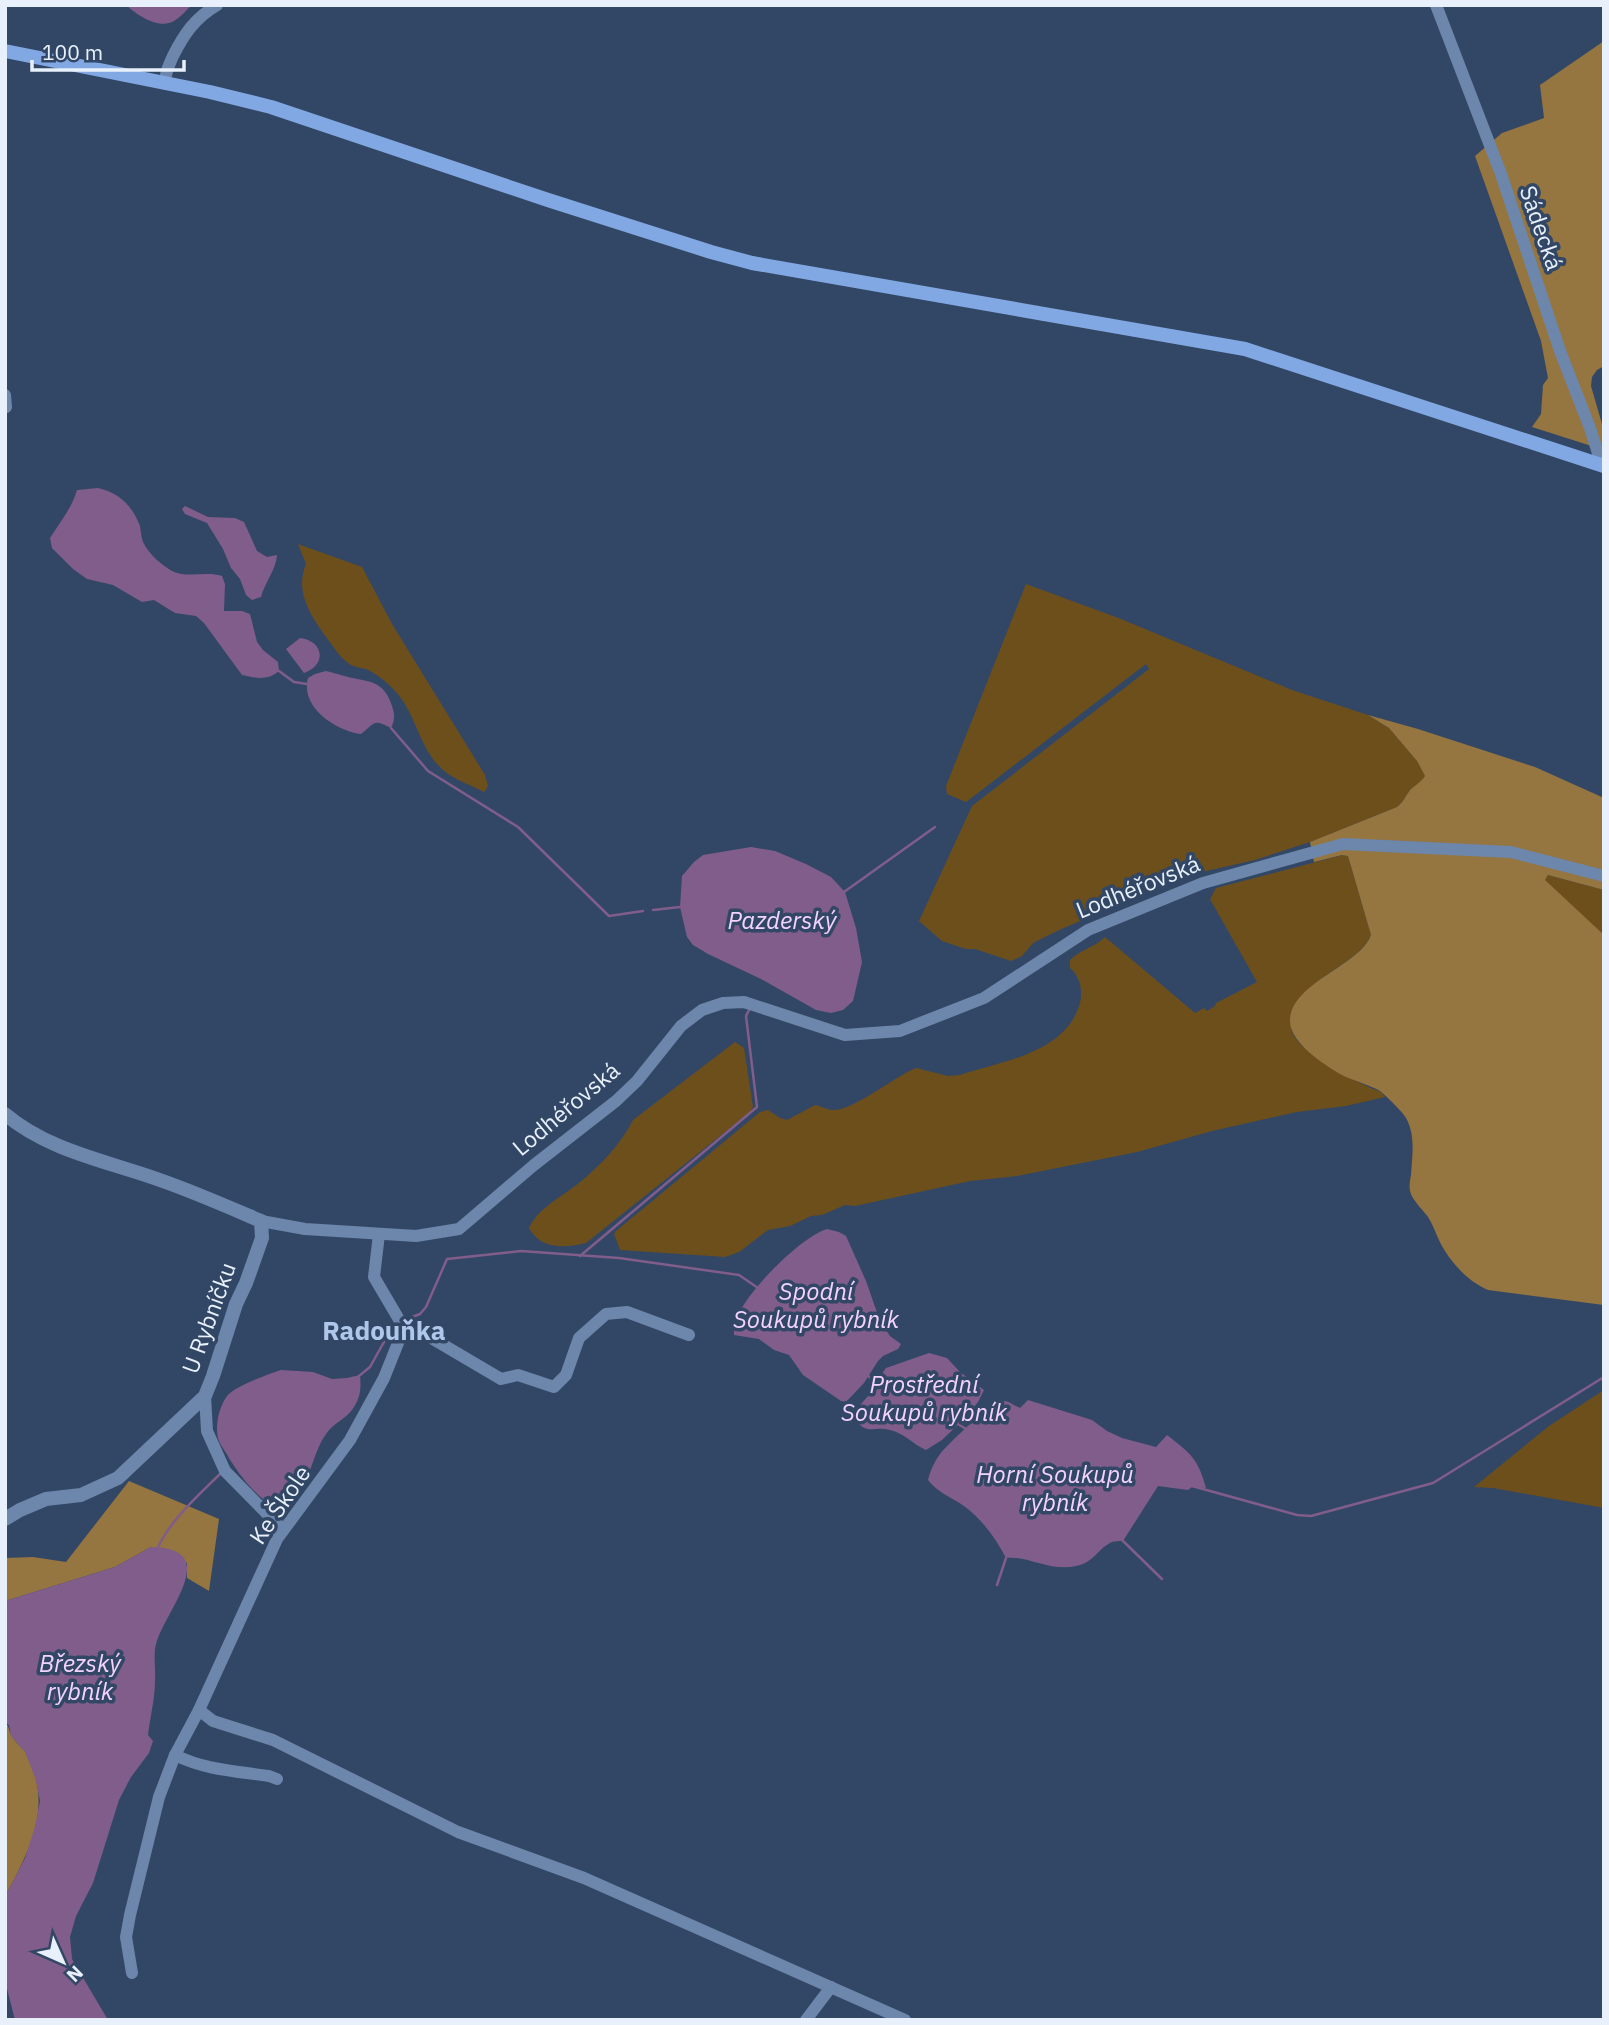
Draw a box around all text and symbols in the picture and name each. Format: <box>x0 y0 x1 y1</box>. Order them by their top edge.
scale bar <box>32 28 184 72</box>
text: 100 m <box>42 38 103 66</box>
street label: Sádecká <box>1514 181 1570 274</box>
street label: Lodhéřovská <box>1071 848 1204 925</box>
water label: Pazderský <box>728 904 838 936</box>
street label: Lodhéřovská <box>506 1055 625 1162</box>
street label: U Rybníčku <box>174 1258 242 1377</box>
water label: Spodní Soukupů rybník <box>733 1275 900 1335</box>
district label: Radouňka <box>322 1313 446 1347</box>
water label: Prostřední Soukupů rybník <box>841 1368 1008 1428</box>
water label: Horní Soukupů rybník <box>976 1458 1134 1518</box>
street label: Ke Škole <box>242 1459 316 1550</box>
water label: Březský rybník <box>39 1647 122 1707</box>
north arrow <box>28 1927 98 1997</box>
text: N <box>62 1961 88 1987</box>

